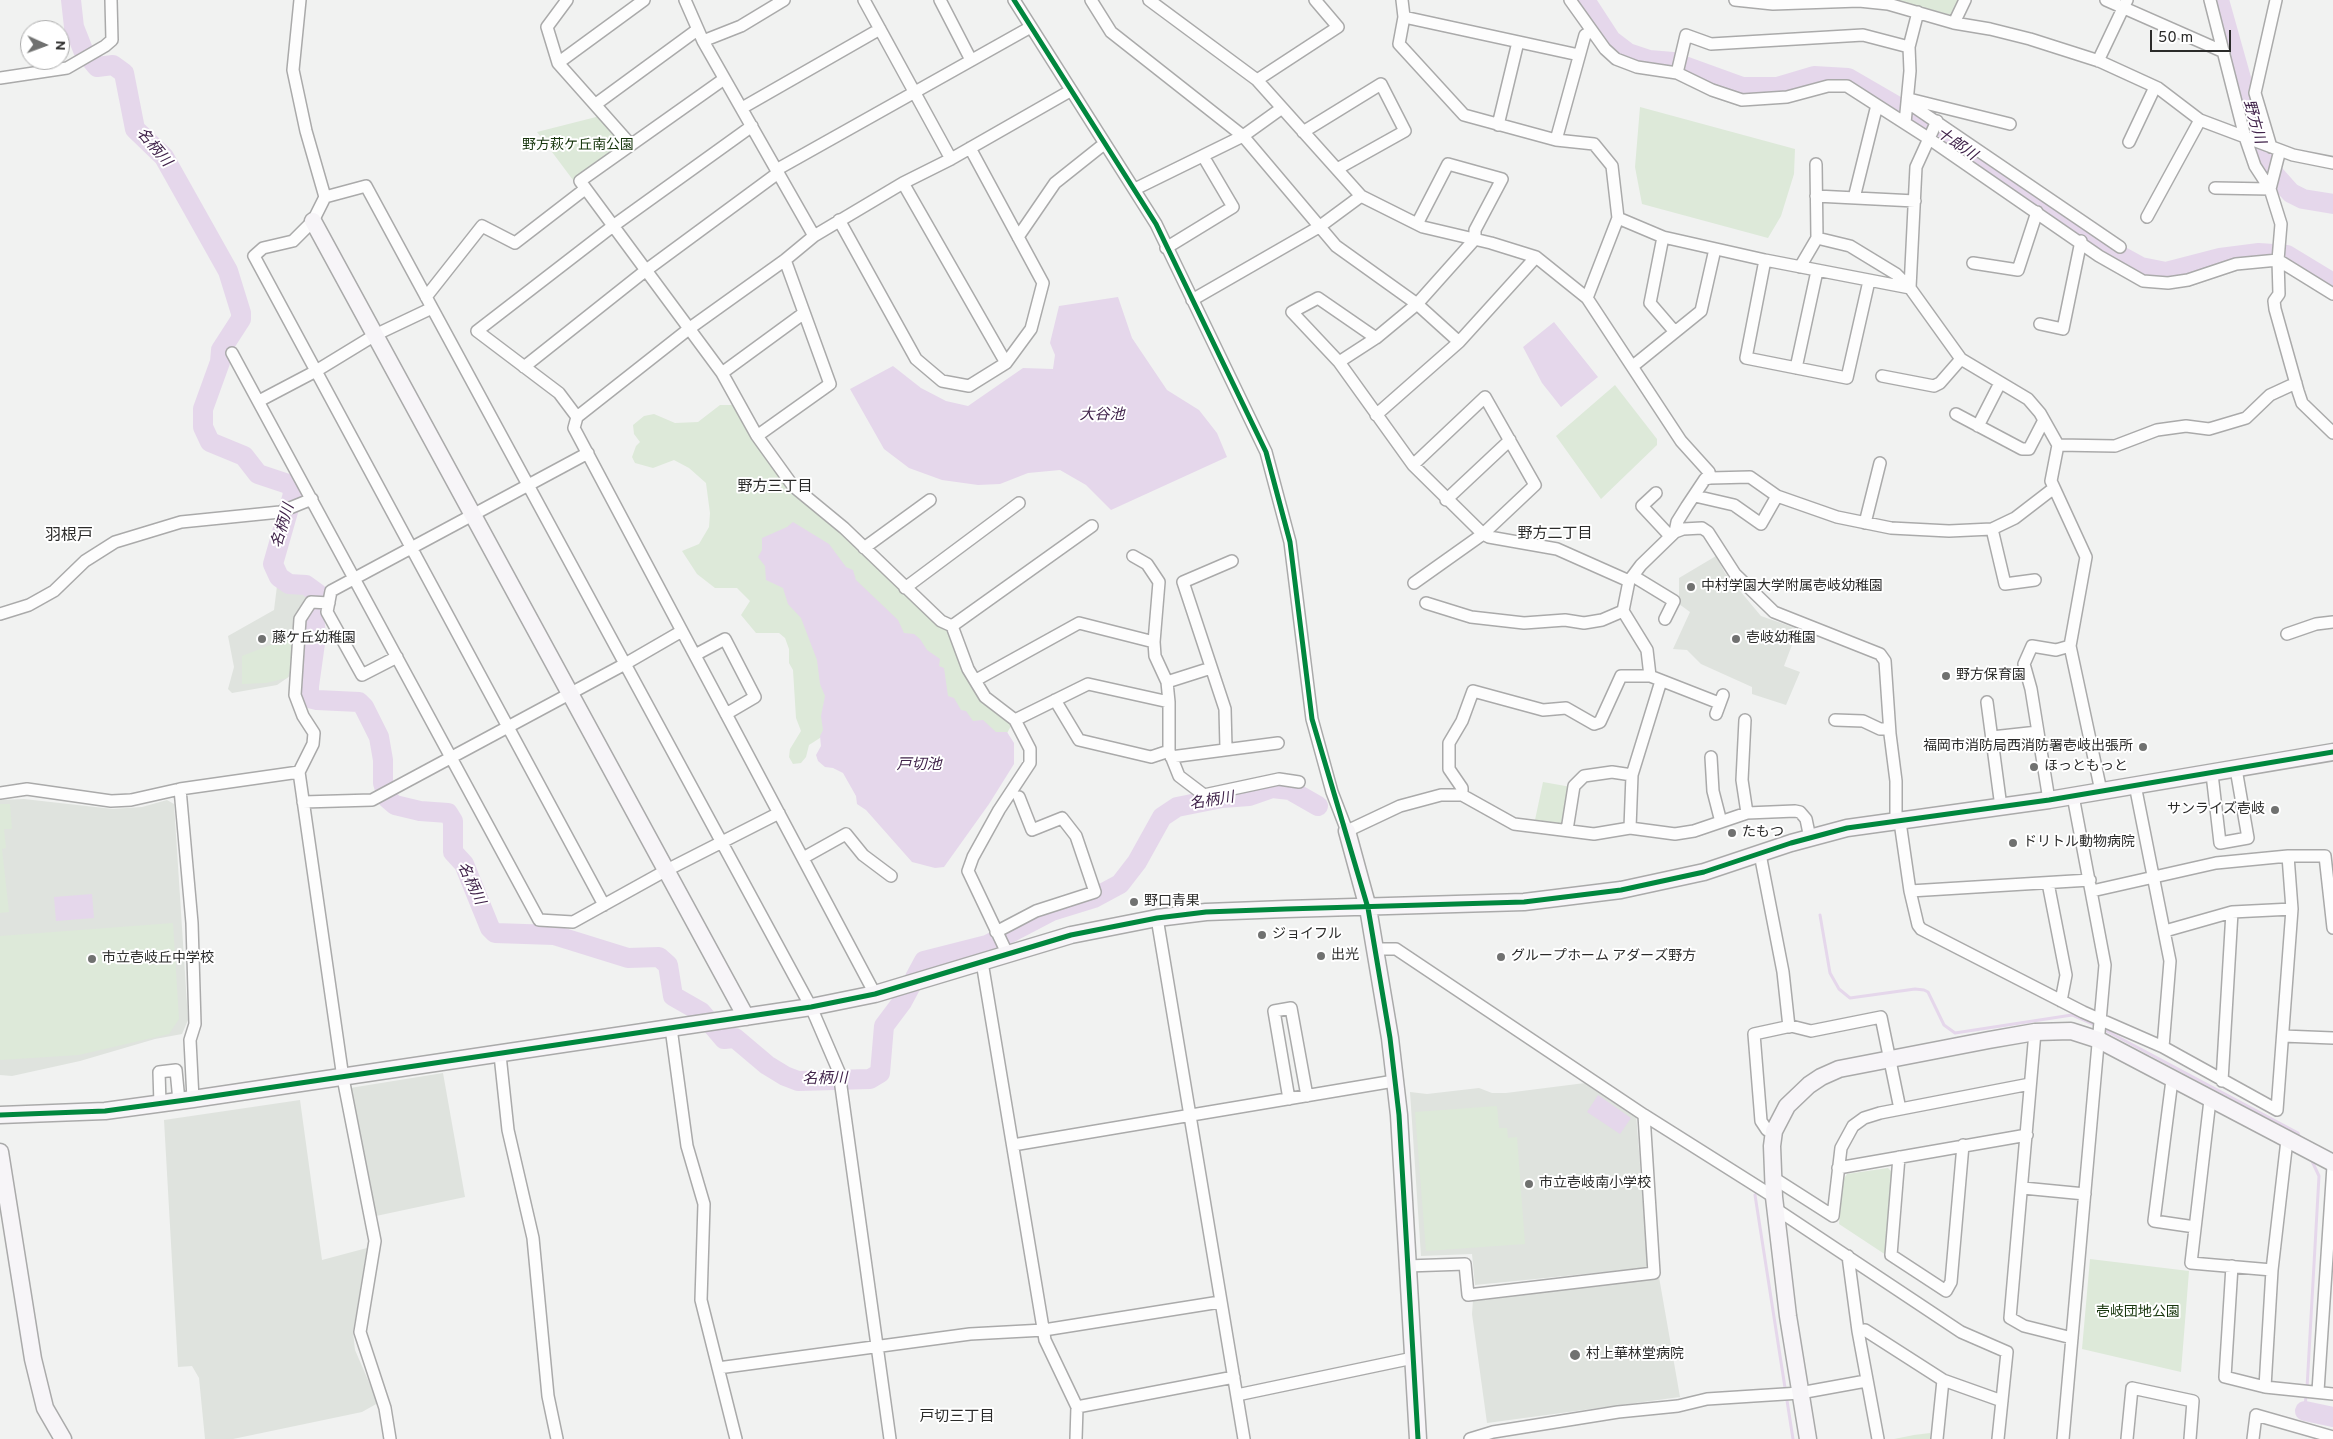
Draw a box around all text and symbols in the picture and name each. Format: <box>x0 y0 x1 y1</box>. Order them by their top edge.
north arrow <box>20 20 70 70</box>
scale bar <box>2153 20 2234 52</box>
text: 50 m <box>2158 29 2193 48</box>
text: N <box>51 40 68 51</box>
water label: 野方川 <box>2238 98 2268 146</box>
water label: 名柄川 <box>132 125 174 171</box>
water label: 十郎川 <box>1932 125 1980 165</box>
park label: 野方萩ケ丘南公園 <box>522 138 634 154</box>
water label: 大谷池 <box>1080 407 1124 425</box>
district label: 野方三丁目 <box>738 479 812 497</box>
water label: 名柄川 <box>269 502 299 550</box>
district label: 野方二丁目 <box>1518 526 1592 544</box>
district label: 羽根戸 <box>45 527 93 547</box>
place label: 中村学園大学附属壱岐幼稚園 <box>1701 579 1883 595</box>
marker: 中村学園大学附属壱岐幼稚園 <box>1685 581 1697 593</box>
place label: 藤ケ丘幼稚園 <box>272 631 356 647</box>
place label: 壱岐幼稚園 <box>1746 631 1816 647</box>
marker: 藤ケ丘幼稚園 <box>256 633 268 645</box>
marker: 壱岐幼稚園 <box>1730 633 1742 645</box>
place label: 野方保育園 <box>1956 668 2026 684</box>
marker: 野方保育園 <box>1940 670 1952 682</box>
place label: 福岡市消防局西消防署壱岐出張所 <box>1923 739 2133 755</box>
marker: 福岡市消防局西消防署壱岐出張所 <box>2137 741 2149 753</box>
water label: 戸切池 <box>897 757 941 775</box>
place label: ほっともっと <box>2044 759 2128 775</box>
marker: ほっともっと <box>2028 761 2040 773</box>
water label: 名柄川 <box>1188 790 1236 814</box>
place label: サンライズ壱岐 <box>2167 802 2265 818</box>
marker: サンライズ壱岐 <box>2269 804 2281 816</box>
place label: たもつ <box>1742 825 1784 841</box>
marker: たもつ <box>1726 827 1738 839</box>
place label: ドリトル動物病院 <box>2023 835 2135 851</box>
marker: ドリトル動物病院 <box>2007 837 2019 849</box>
water label: 名柄川 <box>452 860 488 908</box>
place label: 野口青果 <box>1144 894 1200 910</box>
marker: 野口青果 <box>1128 896 1140 908</box>
place label: ジョイフル <box>1272 927 1342 943</box>
marker: ジョイフル <box>1256 929 1268 941</box>
place label: 出光 <box>1331 948 1359 964</box>
place label: グループホーム アダーズ野方 <box>1511 949 1696 965</box>
marker: 出光 <box>1315 950 1327 962</box>
place label: 市立壱岐丘中学校 <box>102 951 214 967</box>
marker: グループホーム アダーズ野方 <box>1495 951 1507 963</box>
marker: 市立壱岐丘中学校 <box>86 953 98 965</box>
water label: 名柄川 <box>802 1071 848 1089</box>
place label: 市立壱岐南小学校 <box>1539 1176 1651 1192</box>
marker: 市立壱岐南小学校 <box>1523 1178 1535 1190</box>
park label: 壱岐団地公園 <box>2096 1305 2180 1321</box>
place label: 村上華林堂病院 <box>1586 1347 1684 1363</box>
marker: 村上華林堂病院 <box>1568 1348 1582 1362</box>
district label: 戸切三丁目 <box>920 1409 994 1427</box>

